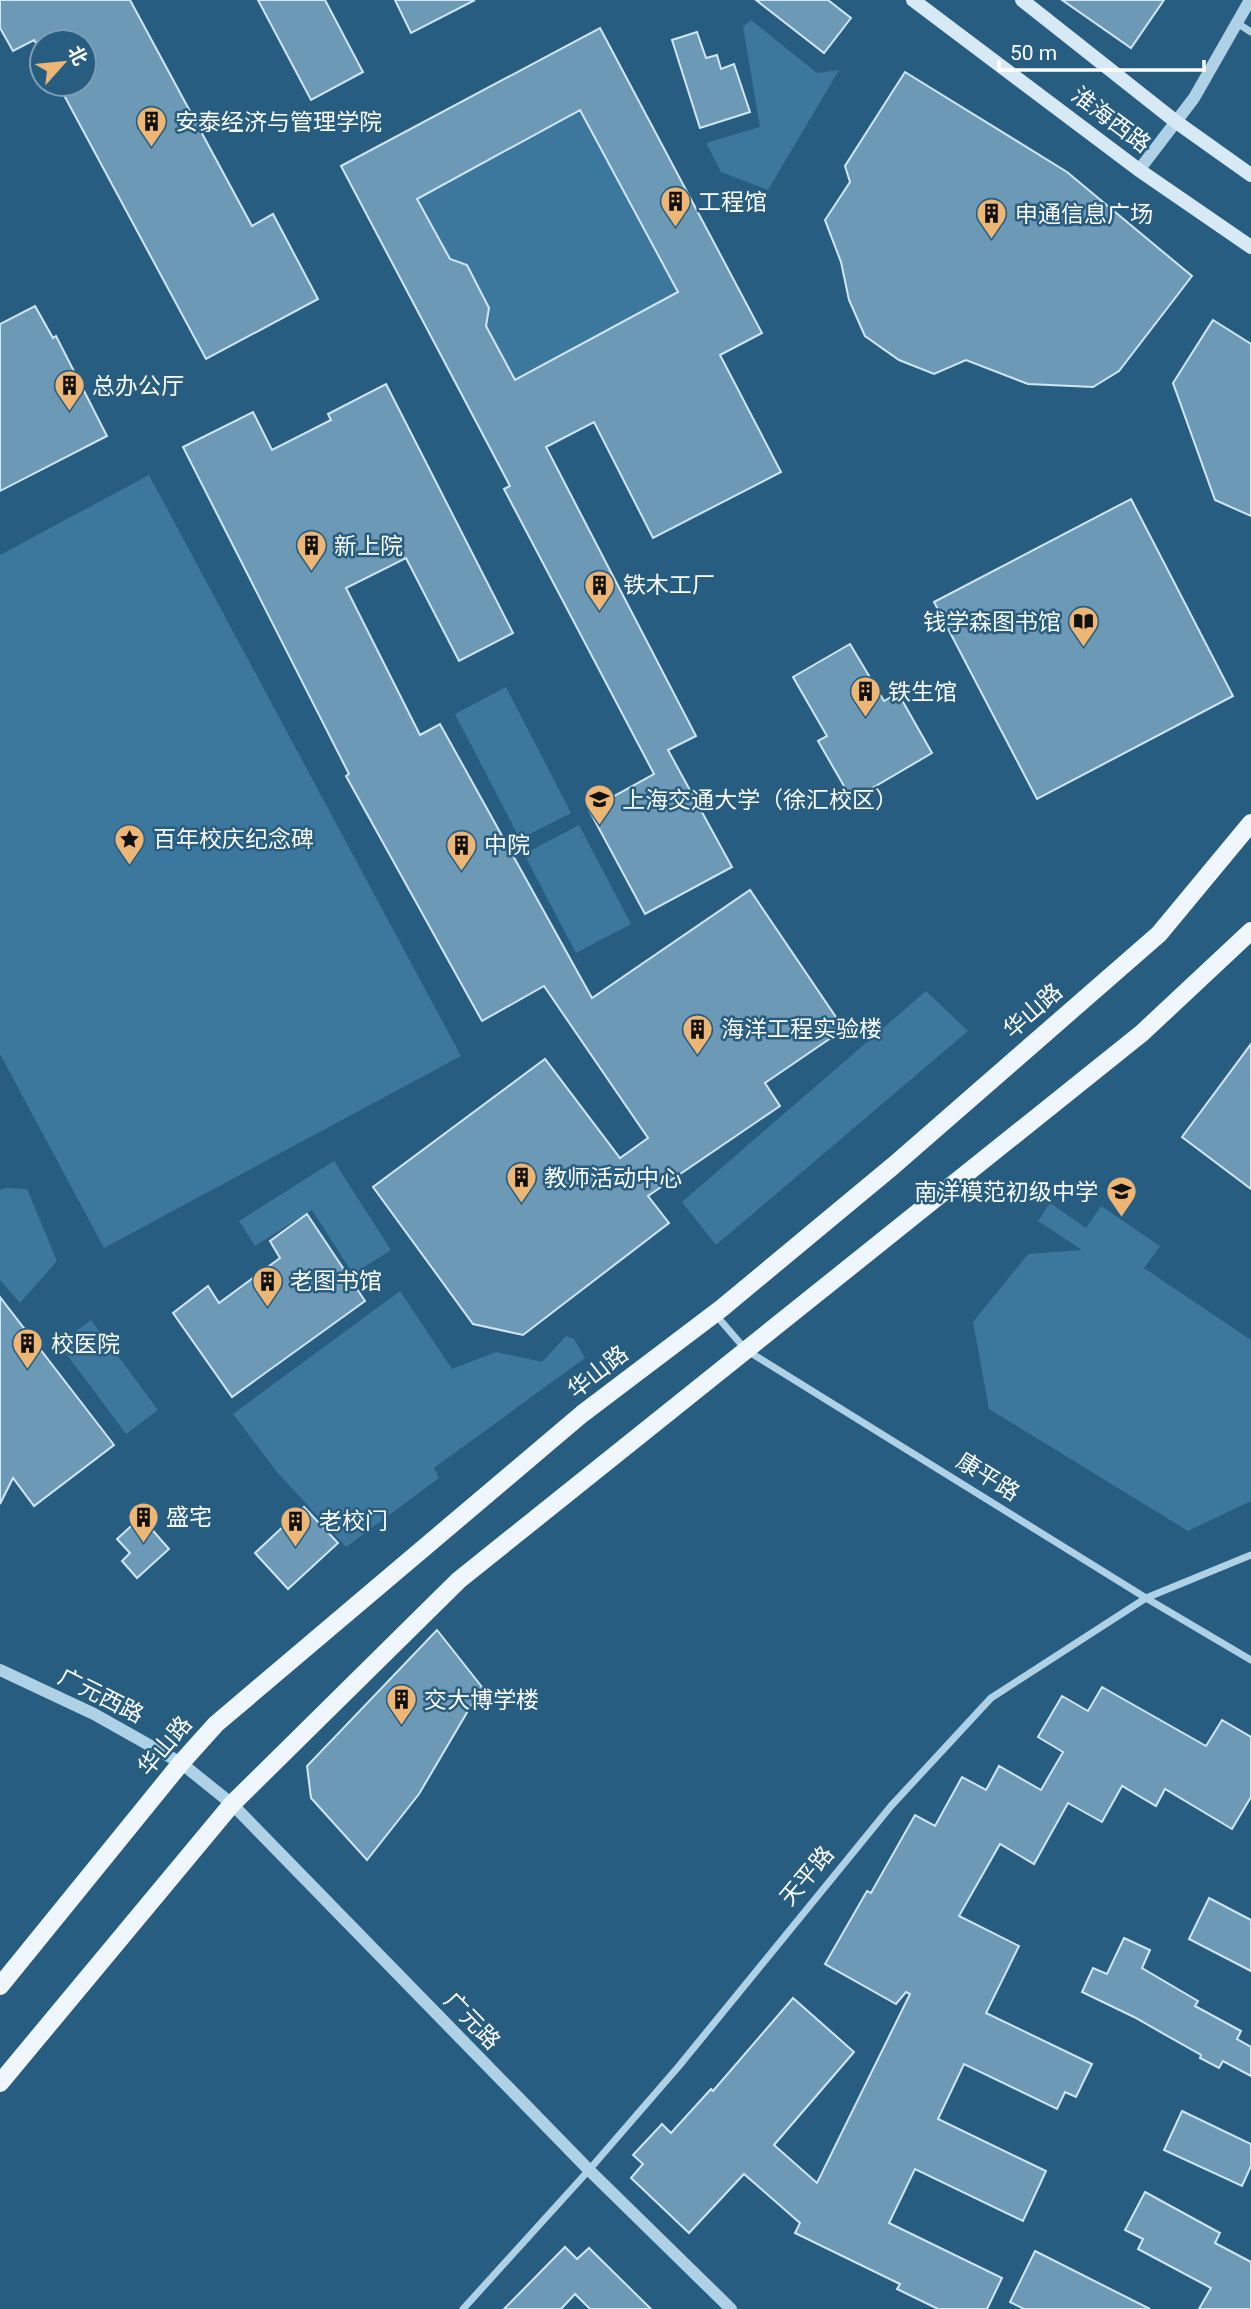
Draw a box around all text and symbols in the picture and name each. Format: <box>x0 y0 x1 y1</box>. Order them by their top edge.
north arrow <box>28 28 98 98</box>
scale bar <box>999 28 1204 72</box>
text: 50 m <box>1010 41 1057 65</box>
text: 北 <box>63 42 92 69</box>
street label: 淮海西路 <box>1066 82 1156 158</box>
building icon: 安泰经济与管理学院 <box>135 105 169 149</box>
place label: 安泰经济与管理学院 <box>175 109 382 136</box>
building icon: 工程馆 <box>658 185 692 229</box>
place label: 工程馆 <box>698 189 767 216</box>
building icon: 申通信息广场 <box>975 197 1009 241</box>
place label: 申通信息广场 <box>1015 201 1153 228</box>
building icon: 总办公厅 <box>52 369 86 413</box>
place label: 总办公厅 <box>92 373 184 400</box>
building icon: 新上院 <box>294 529 328 573</box>
place label: 新上院 <box>334 533 403 560</box>
building icon: 铁木工厂 <box>583 568 617 612</box>
place label: 铁木工厂 <box>623 572 715 599</box>
library icon: 钱学森图书馆 <box>1067 605 1101 649</box>
place label: 钱学森图书馆 <box>923 609 1061 636</box>
building icon: 铁生馆 <box>848 675 882 719</box>
place label: 铁生馆 <box>888 679 957 706</box>
school or university icon: 上海交通大学（徐汇校区） <box>582 783 616 827</box>
place label: 上海交通大学（徐汇校区） <box>622 787 898 814</box>
place icon: 百年校庆纪念碑 <box>113 822 147 866</box>
place label: 百年校庆纪念碑 <box>153 826 314 853</box>
building icon: 中院 <box>444 828 478 872</box>
place label: 中院 <box>484 832 530 859</box>
street label: 华山路 <box>998 978 1068 1044</box>
building icon: 海洋工程实验楼 <box>681 1012 715 1056</box>
place label: 海洋工程实验楼 <box>721 1016 882 1043</box>
building icon: 教师活动中心 <box>504 1161 538 1205</box>
place label: 教师活动中心 <box>544 1165 682 1192</box>
school or university icon: 南洋模范初级中学 <box>1104 1175 1138 1219</box>
place label: 南洋模范初级中学 <box>914 1179 1098 1206</box>
building icon: 老图书馆 <box>250 1264 284 1308</box>
place label: 老图书馆 <box>290 1268 382 1295</box>
building icon: 校医院 <box>11 1327 45 1371</box>
place label: 校医院 <box>51 1331 120 1358</box>
street label: 华山路 <box>563 1340 633 1404</box>
street label: 康平路 <box>952 1447 1024 1507</box>
building icon: 盛宅 <box>126 1500 160 1544</box>
place label: 盛宅 <box>166 1504 212 1531</box>
building icon: 老校门 <box>279 1504 313 1548</box>
place label: 老校门 <box>319 1508 388 1535</box>
street label: 广元西路 <box>54 1663 148 1729</box>
building icon: 交大博学楼 <box>384 1683 418 1727</box>
place label: 交大博学楼 <box>424 1687 539 1714</box>
street label: 华山路 <box>132 1711 198 1781</box>
street label: 天平路 <box>774 1841 840 1911</box>
street label: 广元路 <box>438 1987 506 2055</box>

